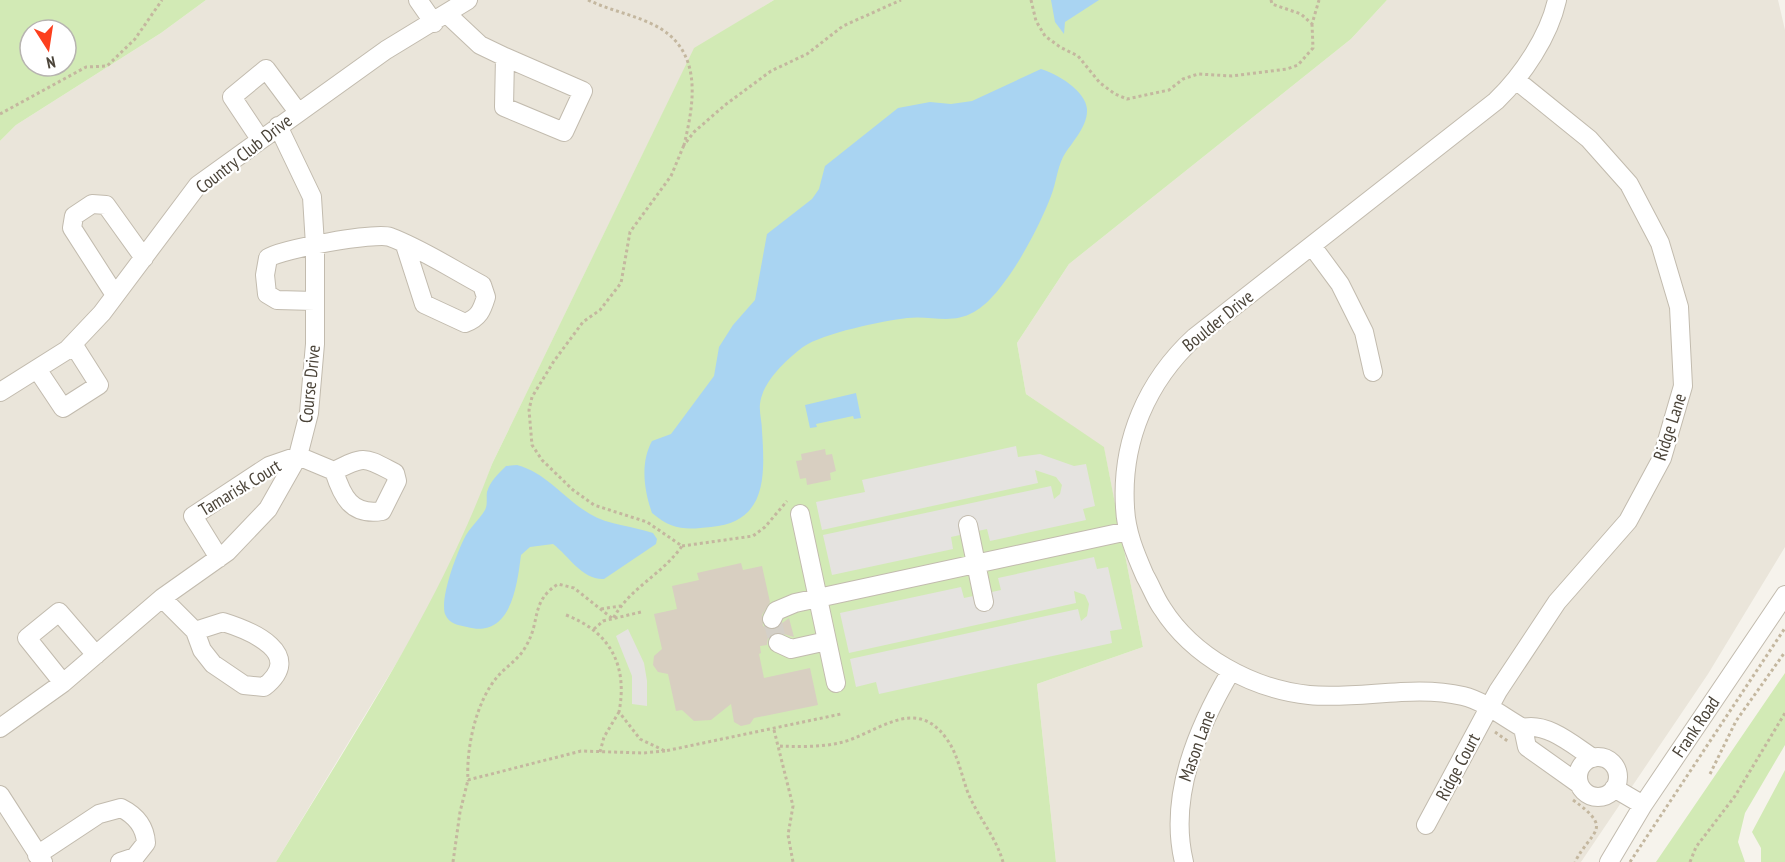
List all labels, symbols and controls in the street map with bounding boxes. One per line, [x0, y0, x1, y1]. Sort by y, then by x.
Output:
north arrow [18, 18, 78, 78]
text: N [45, 52, 57, 73]
street label: Country Club Drive [191, 109, 296, 198]
street label: Boulder Drive [1177, 285, 1258, 356]
street label: Course Drive [294, 344, 325, 424]
street label: Ridge Lane [1648, 390, 1691, 463]
street label: Tamarisk Court [195, 454, 285, 521]
street label: Frank Road [1667, 692, 1724, 762]
street label: Mason Lane [1173, 707, 1220, 785]
street label: Ridge Court [1430, 729, 1485, 804]

